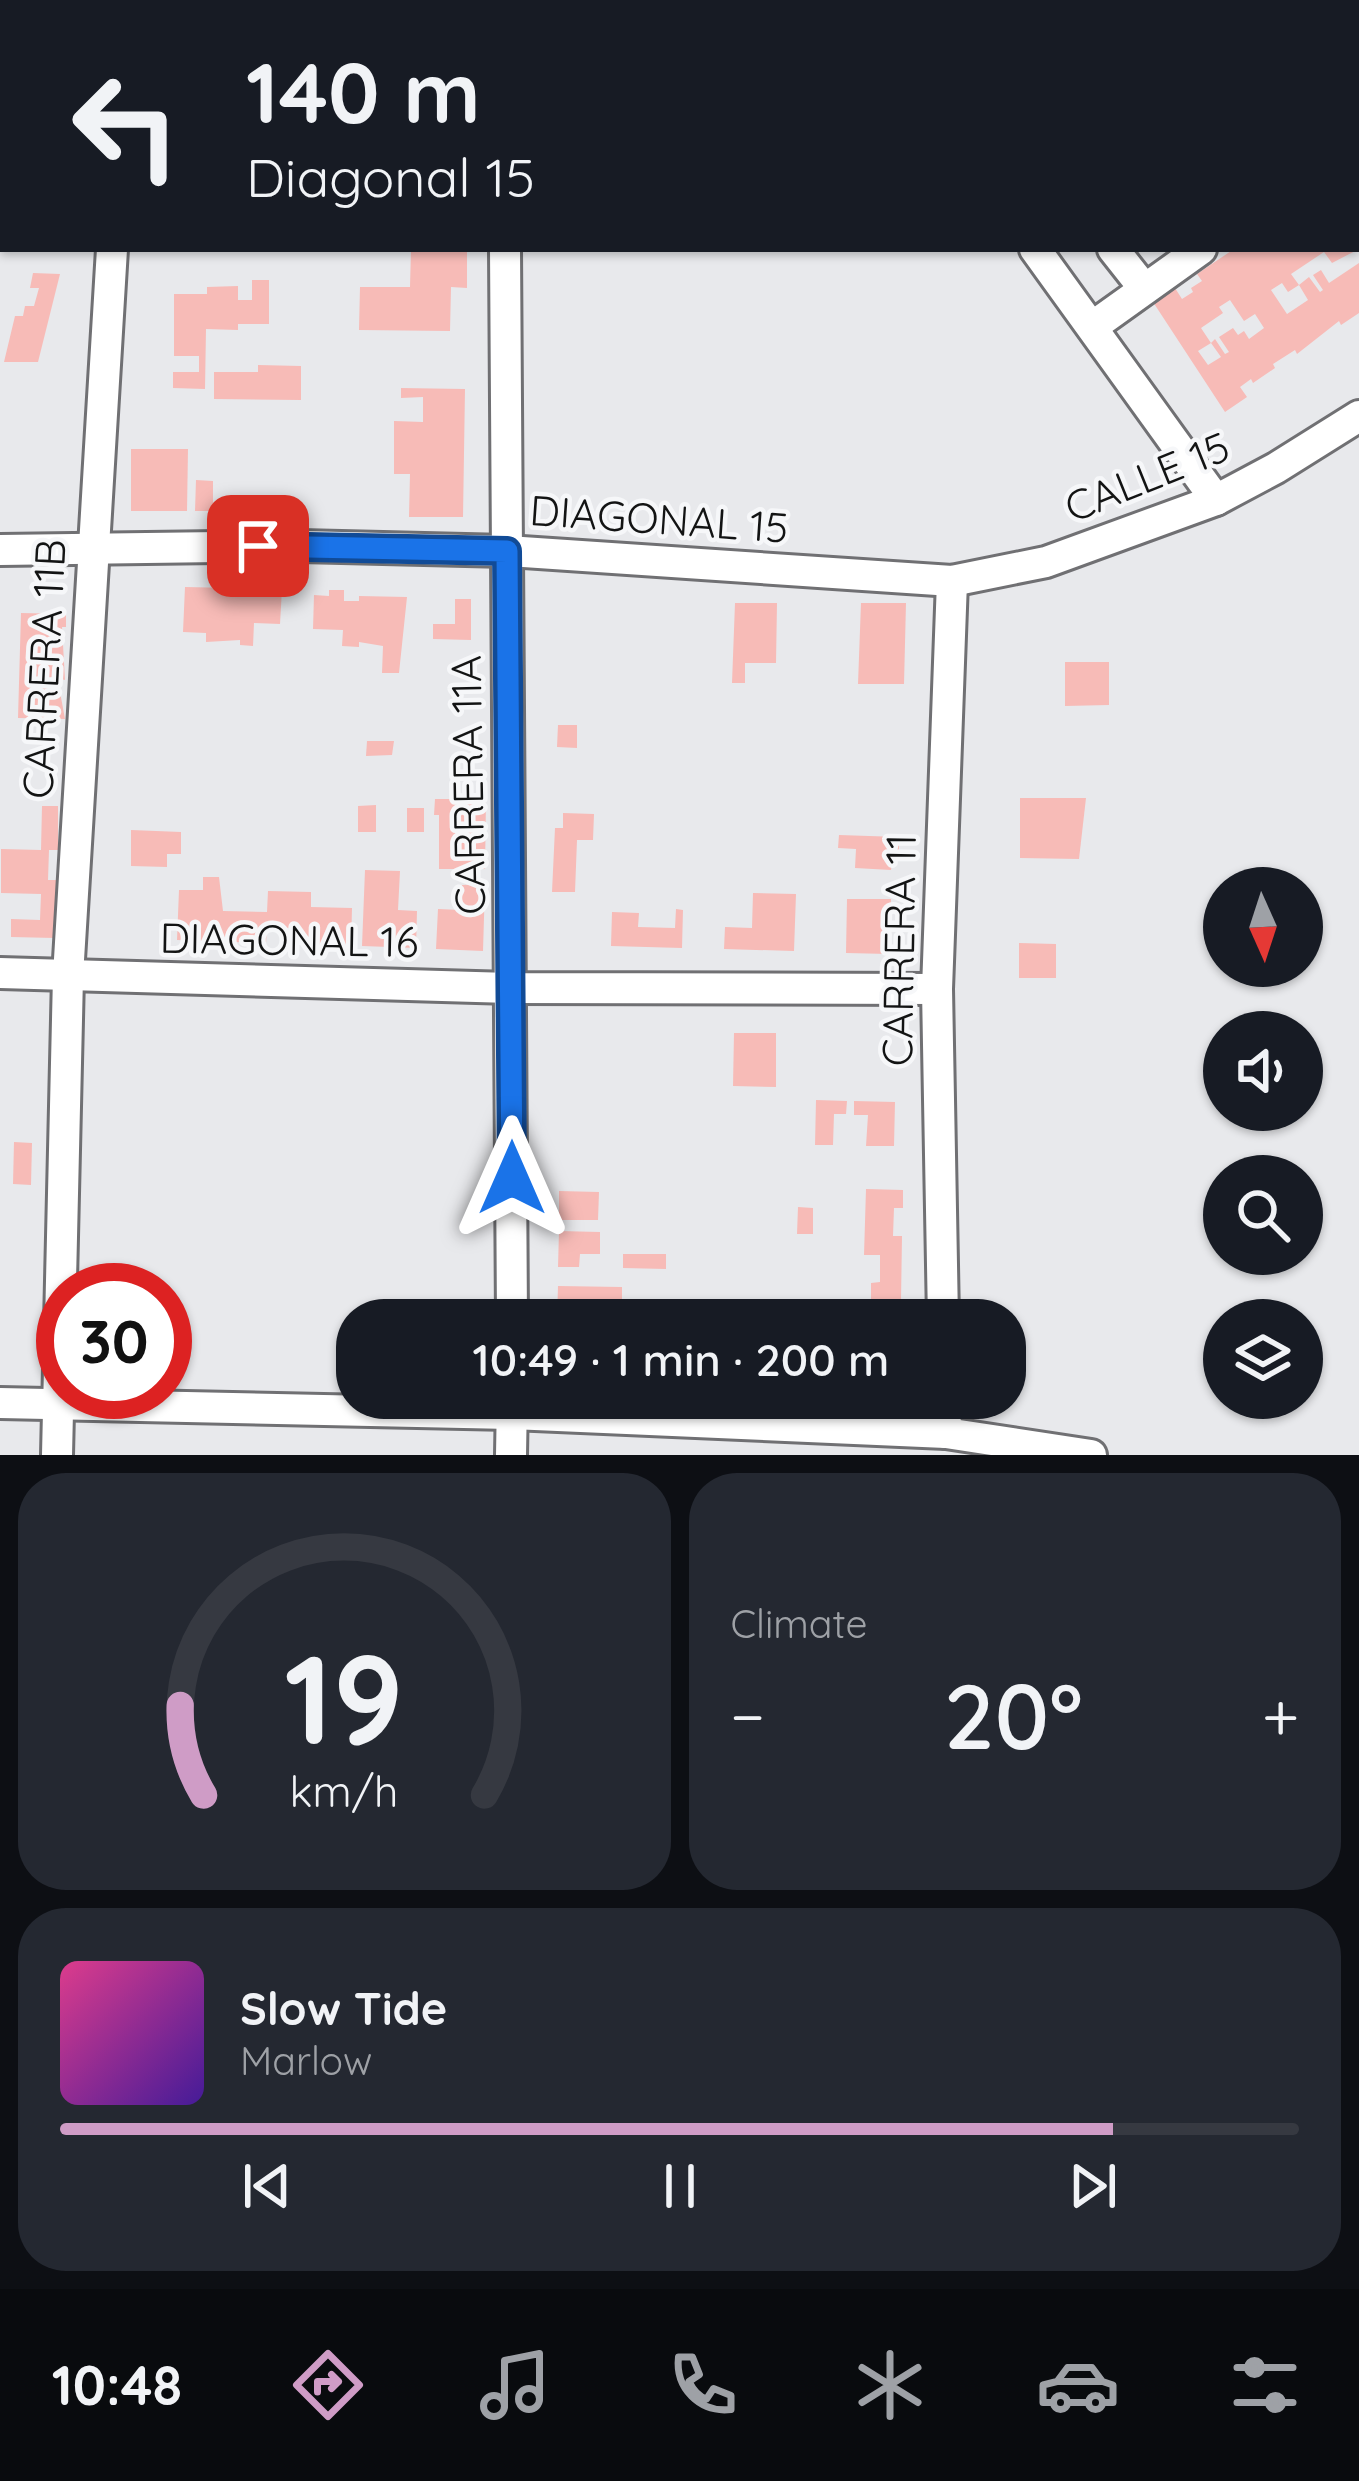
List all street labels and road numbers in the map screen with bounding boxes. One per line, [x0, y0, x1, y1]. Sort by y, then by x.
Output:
street label: CALLE 15 [1057, 420, 1237, 534]
street label: DIAGONAL 15 [528, 483, 790, 554]
street label: CARRERA 11B [10, 538, 77, 800]
street label: CARRERA 11A [439, 655, 496, 915]
street label: CARRERA 11 [870, 833, 927, 1067]
street label: DIAGONAL 16 [159, 911, 419, 968]

